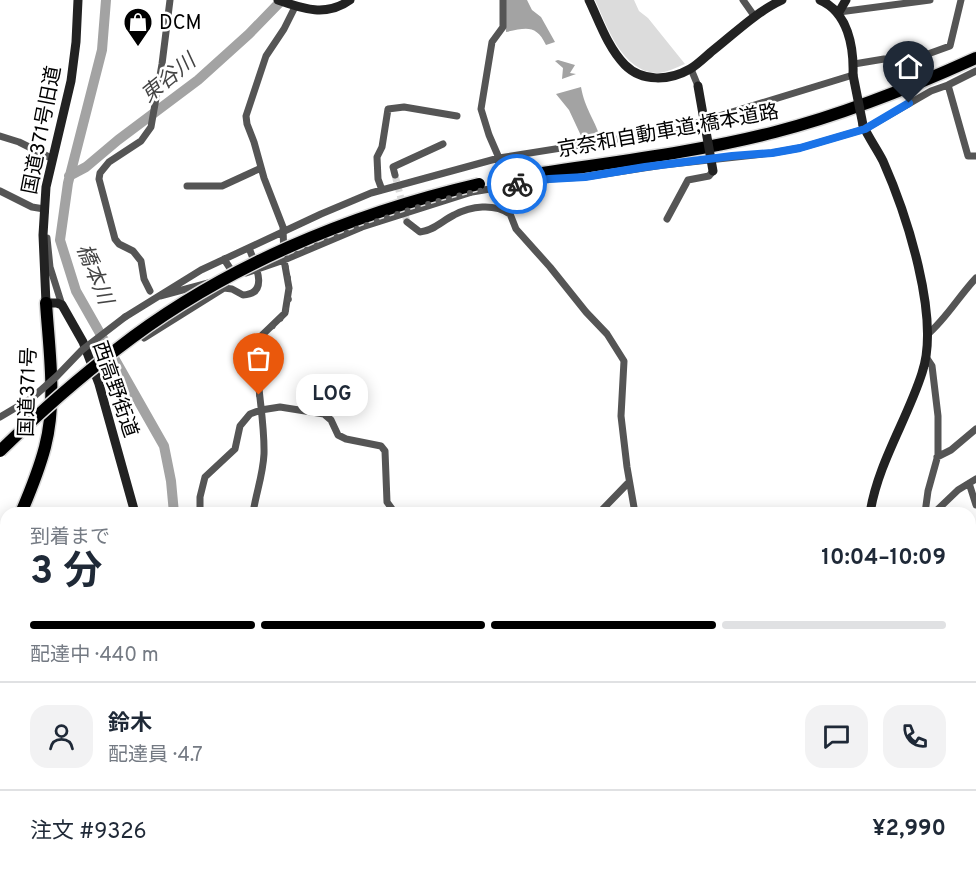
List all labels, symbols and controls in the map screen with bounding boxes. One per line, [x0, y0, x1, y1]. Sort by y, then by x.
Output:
shop icon: DCM [122, 6, 154, 48]
place label: DCM [159, 11, 201, 37]
pin [883, 41, 934, 103]
water label: 東谷川 [136, 48, 203, 109]
icon: home [892, 50, 925, 83]
street label: 国道371号旧道 [18, 64, 68, 197]
street label: 京奈和自動車道;橋本道路 [556, 100, 781, 164]
courier [487, 154, 547, 214]
icon: bike [501, 168, 534, 201]
water label: 橋本川 [69, 240, 119, 311]
pin [233, 333, 284, 395]
street label: 西高野街道 [86, 338, 143, 441]
icon: bag [242, 342, 275, 375]
street label: 国道371号 [14, 347, 44, 438]
callout: LOG [295, 374, 367, 416]
text: LOG [312, 382, 352, 408]
text: 到着まで [30, 525, 110, 551]
text: 10:04–10:09 [821, 545, 946, 572]
text: 3 分 [30, 549, 102, 598]
text: 配達中 · 440 m [30, 643, 159, 669]
button: person [30, 705, 93, 768]
button: chat [805, 705, 868, 768]
button: phone [883, 705, 946, 768]
text: 鈴木 [108, 711, 152, 738]
text: 配達員 · 4.7 [108, 743, 203, 769]
text: ¥2,990 [872, 816, 946, 843]
text: 注文 #9326 [30, 819, 147, 846]

